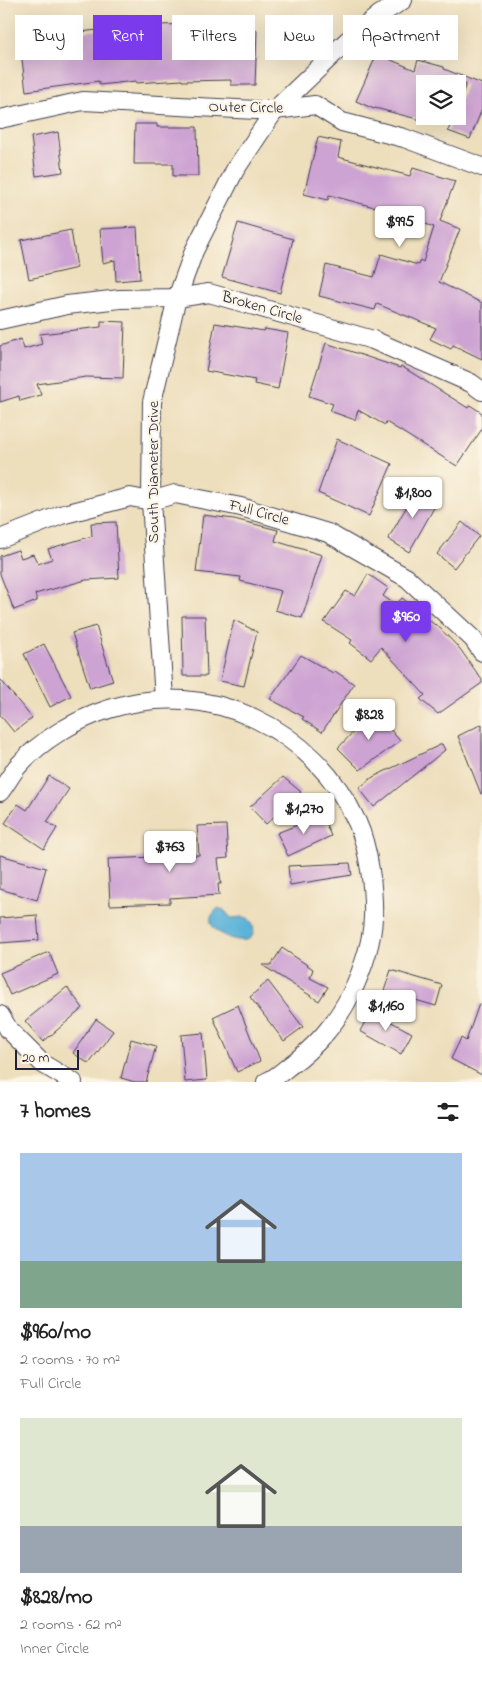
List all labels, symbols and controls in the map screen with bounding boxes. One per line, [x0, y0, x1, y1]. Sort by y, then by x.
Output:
chip: Buy [15, 15, 83, 60]
chip: Rent [93, 15, 162, 60]
chip: Filters [172, 15, 255, 60]
chip: New [265, 15, 333, 60]
chip: Apartment [343, 15, 458, 60]
map controls [416, 75, 466, 125]
button: layers [416, 75, 466, 125]
street label: Outer Circle [208, 95, 284, 121]
pin: $995 [370, 206, 430, 248]
text: $995 [386, 210, 414, 234]
street label: Broken Circle [218, 285, 306, 331]
street label: South Diameter Drive [142, 400, 166, 543]
pin: $1,800 [372, 476, 454, 519]
text: $1,800 [394, 481, 432, 505]
street label: Full Circle [225, 493, 293, 533]
pin: $960 [376, 600, 436, 643]
text: $960 [392, 605, 420, 629]
pin: $828 [339, 698, 399, 741]
text: $828 [354, 703, 384, 727]
pin: $1,270 [263, 792, 345, 835]
text: $1,270 [285, 797, 323, 821]
pin: $763 [140, 830, 200, 873]
text: $763 [155, 835, 185, 859]
pin: $1,160 [345, 990, 427, 1032]
text: $1,160 [368, 994, 404, 1018]
scale bar [15, 1047, 79, 1070]
text: 20 m [22, 1048, 49, 1069]
text: 7 homes [20, 1097, 91, 1127]
icon: filters [434, 1098, 462, 1126]
icon: home [196, 1186, 286, 1276]
text: $960/mo [20, 1318, 91, 1348]
text: 2 rooms · 70 m² [20, 1348, 120, 1372]
text: Full Circle [20, 1372, 81, 1396]
icon: home [196, 1451, 286, 1541]
text: $828/mo [20, 1583, 93, 1613]
text: 2 rooms · 62 m² [20, 1613, 122, 1637]
text: Inner Circle [20, 1637, 89, 1661]

